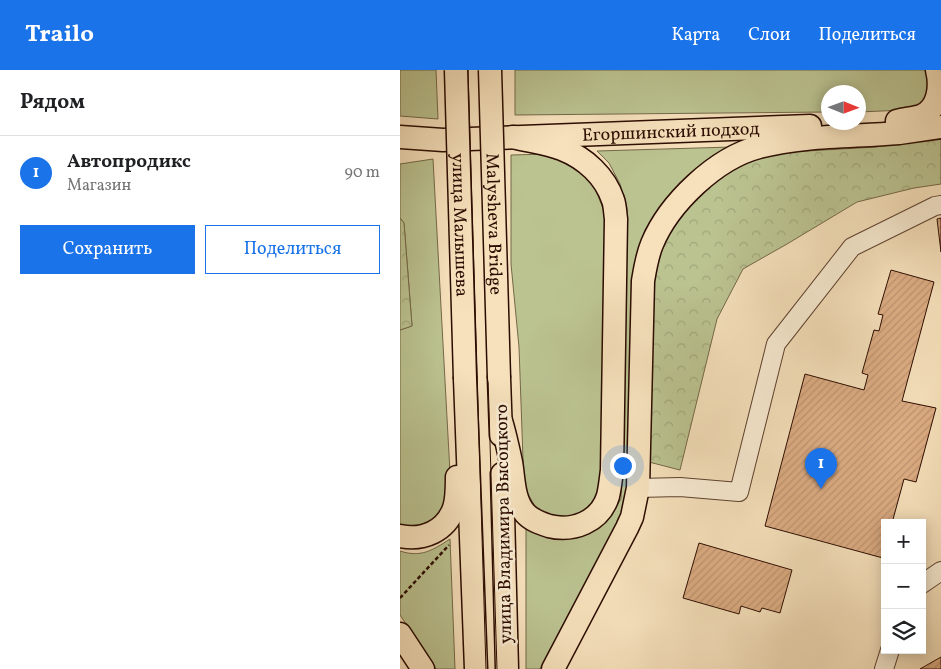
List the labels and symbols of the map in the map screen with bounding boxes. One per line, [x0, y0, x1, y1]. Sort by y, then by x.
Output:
north arrow [821, 85, 866, 130]
street label: Егоршинский подход [582, 117, 760, 149]
street label: улица Малышева [444, 153, 474, 297]
street label: Malysheva Bridge [478, 153, 508, 295]
street label: улица Владимира Высоцкого [490, 404, 519, 644]
pin: 1 [805, 448, 837, 489]
your location [610, 453, 636, 479]

